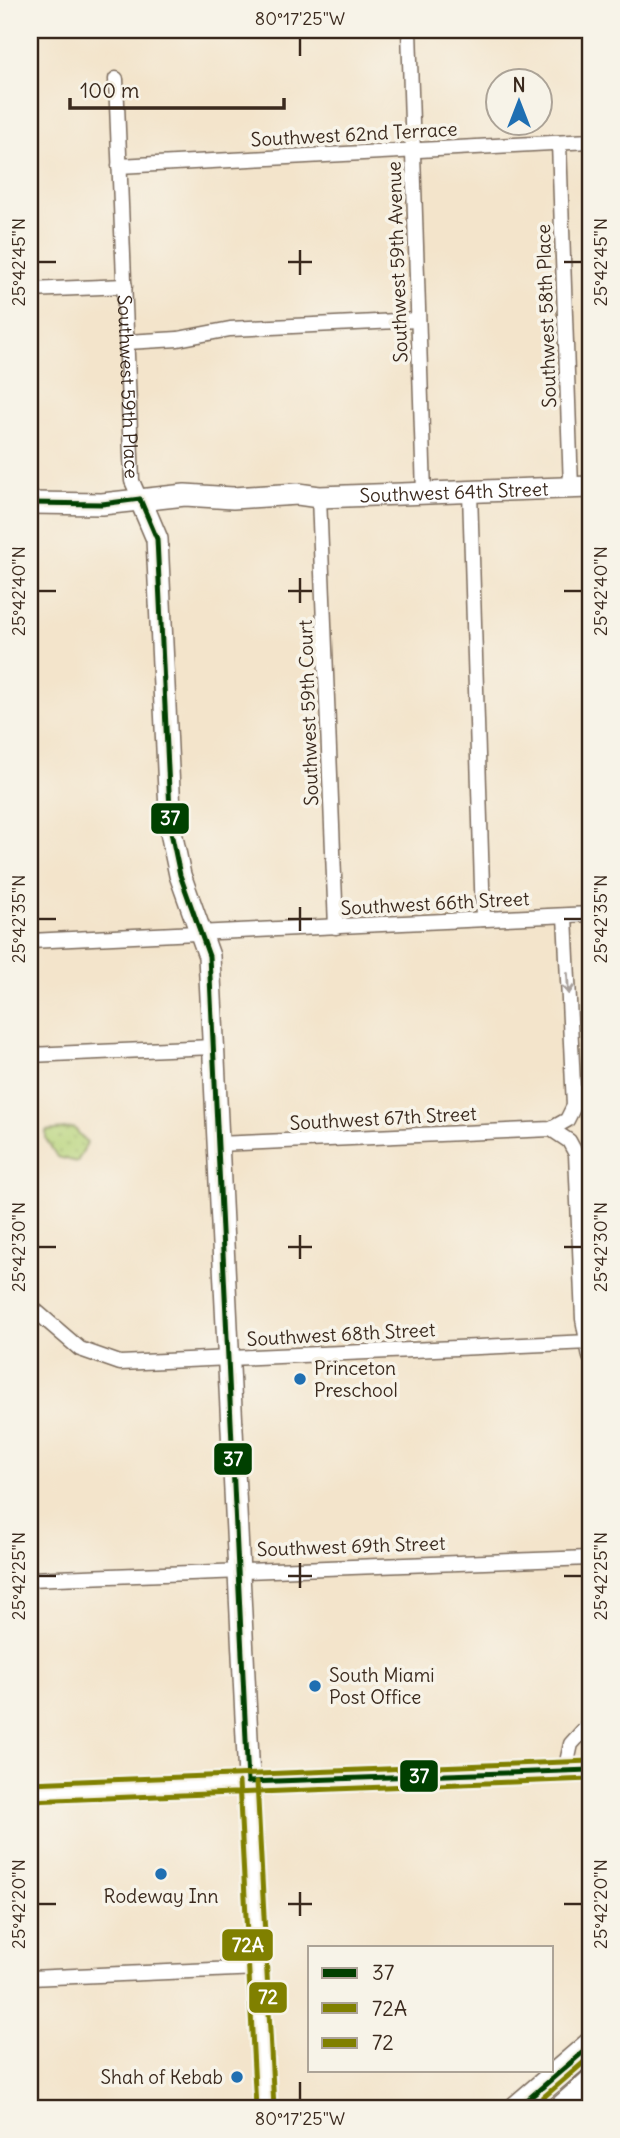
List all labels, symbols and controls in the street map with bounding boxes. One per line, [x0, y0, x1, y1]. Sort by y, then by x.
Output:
text: 80°17'25"W [255, 7, 345, 30]
scale bar [70, 66, 284, 110]
north arrow [484, 66, 554, 136]
text: N [512, 73, 526, 97]
text: 100 m [80, 77, 139, 104]
street label: Southwest 62nd Terrace [250, 117, 458, 151]
street label: Southwest 59th Avenue [381, 161, 413, 363]
text: 25°42'45"N [7, 218, 30, 306]
text: 25°42'45"N [589, 218, 612, 306]
street label: Southwest 58th Place [531, 224, 561, 408]
street label: Southwest 59th Place [113, 294, 144, 479]
street label: Southwest 64th Street [359, 477, 549, 507]
text: 25°42'40"N [7, 546, 30, 636]
text: 25°42'40"N [589, 546, 612, 636]
street label: Southwest 59th Court [293, 619, 323, 807]
line badge: 37 [150, 802, 190, 835]
text: 37 [160, 806, 181, 830]
text: 25°42'35"N [7, 875, 30, 963]
text: 25°42'35"N [589, 875, 612, 963]
street label: Southwest 66th Street [340, 886, 530, 920]
one-way arrow [562, 972, 575, 995]
street label: Southwest 67th Street [289, 1101, 477, 1135]
text: 25°42'30"N [7, 1202, 30, 1292]
text: 25°42'30"N [589, 1202, 612, 1292]
street label: Southwest 68th Street [246, 1317, 436, 1351]
place label: Princeton Preschool [314, 1356, 398, 1402]
marker: Princeton Preschool [292, 1371, 308, 1387]
line badge: 37 [213, 1442, 253, 1476]
text: 37 [223, 1447, 244, 1471]
street label: Southwest 69th Street [256, 1531, 446, 1561]
text: 25°42'25"N [7, 1532, 30, 1620]
text: 25°42'25"N [589, 1532, 612, 1620]
place label: South Miami Post Office [329, 1663, 435, 1709]
marker: South Miami Post Office [307, 1678, 323, 1694]
line badge: 37 [399, 1759, 439, 1793]
text: 37 [409, 1764, 430, 1788]
text: 25°42'20"N [7, 1859, 30, 1949]
text: 25°42'20"N [589, 1859, 612, 1949]
marker: Rodeway Inn [153, 1866, 169, 1882]
place label: Rodeway Inn [103, 1884, 219, 1908]
line badge: 72A [221, 1928, 274, 1962]
text: 72A [232, 1933, 264, 1957]
legend [308, 1946, 554, 2072]
text: 37 [372, 1959, 394, 1986]
line badge: 72 [248, 1981, 288, 2014]
text: 72 [258, 1985, 278, 2009]
text: 72A [372, 1995, 407, 2022]
text: 72 [372, 2029, 394, 2056]
place label: Shah of Kebab [101, 2065, 223, 2089]
marker: Shah of Kebab [229, 2069, 245, 2085]
text: 80°17'25"W [255, 2107, 345, 2130]

